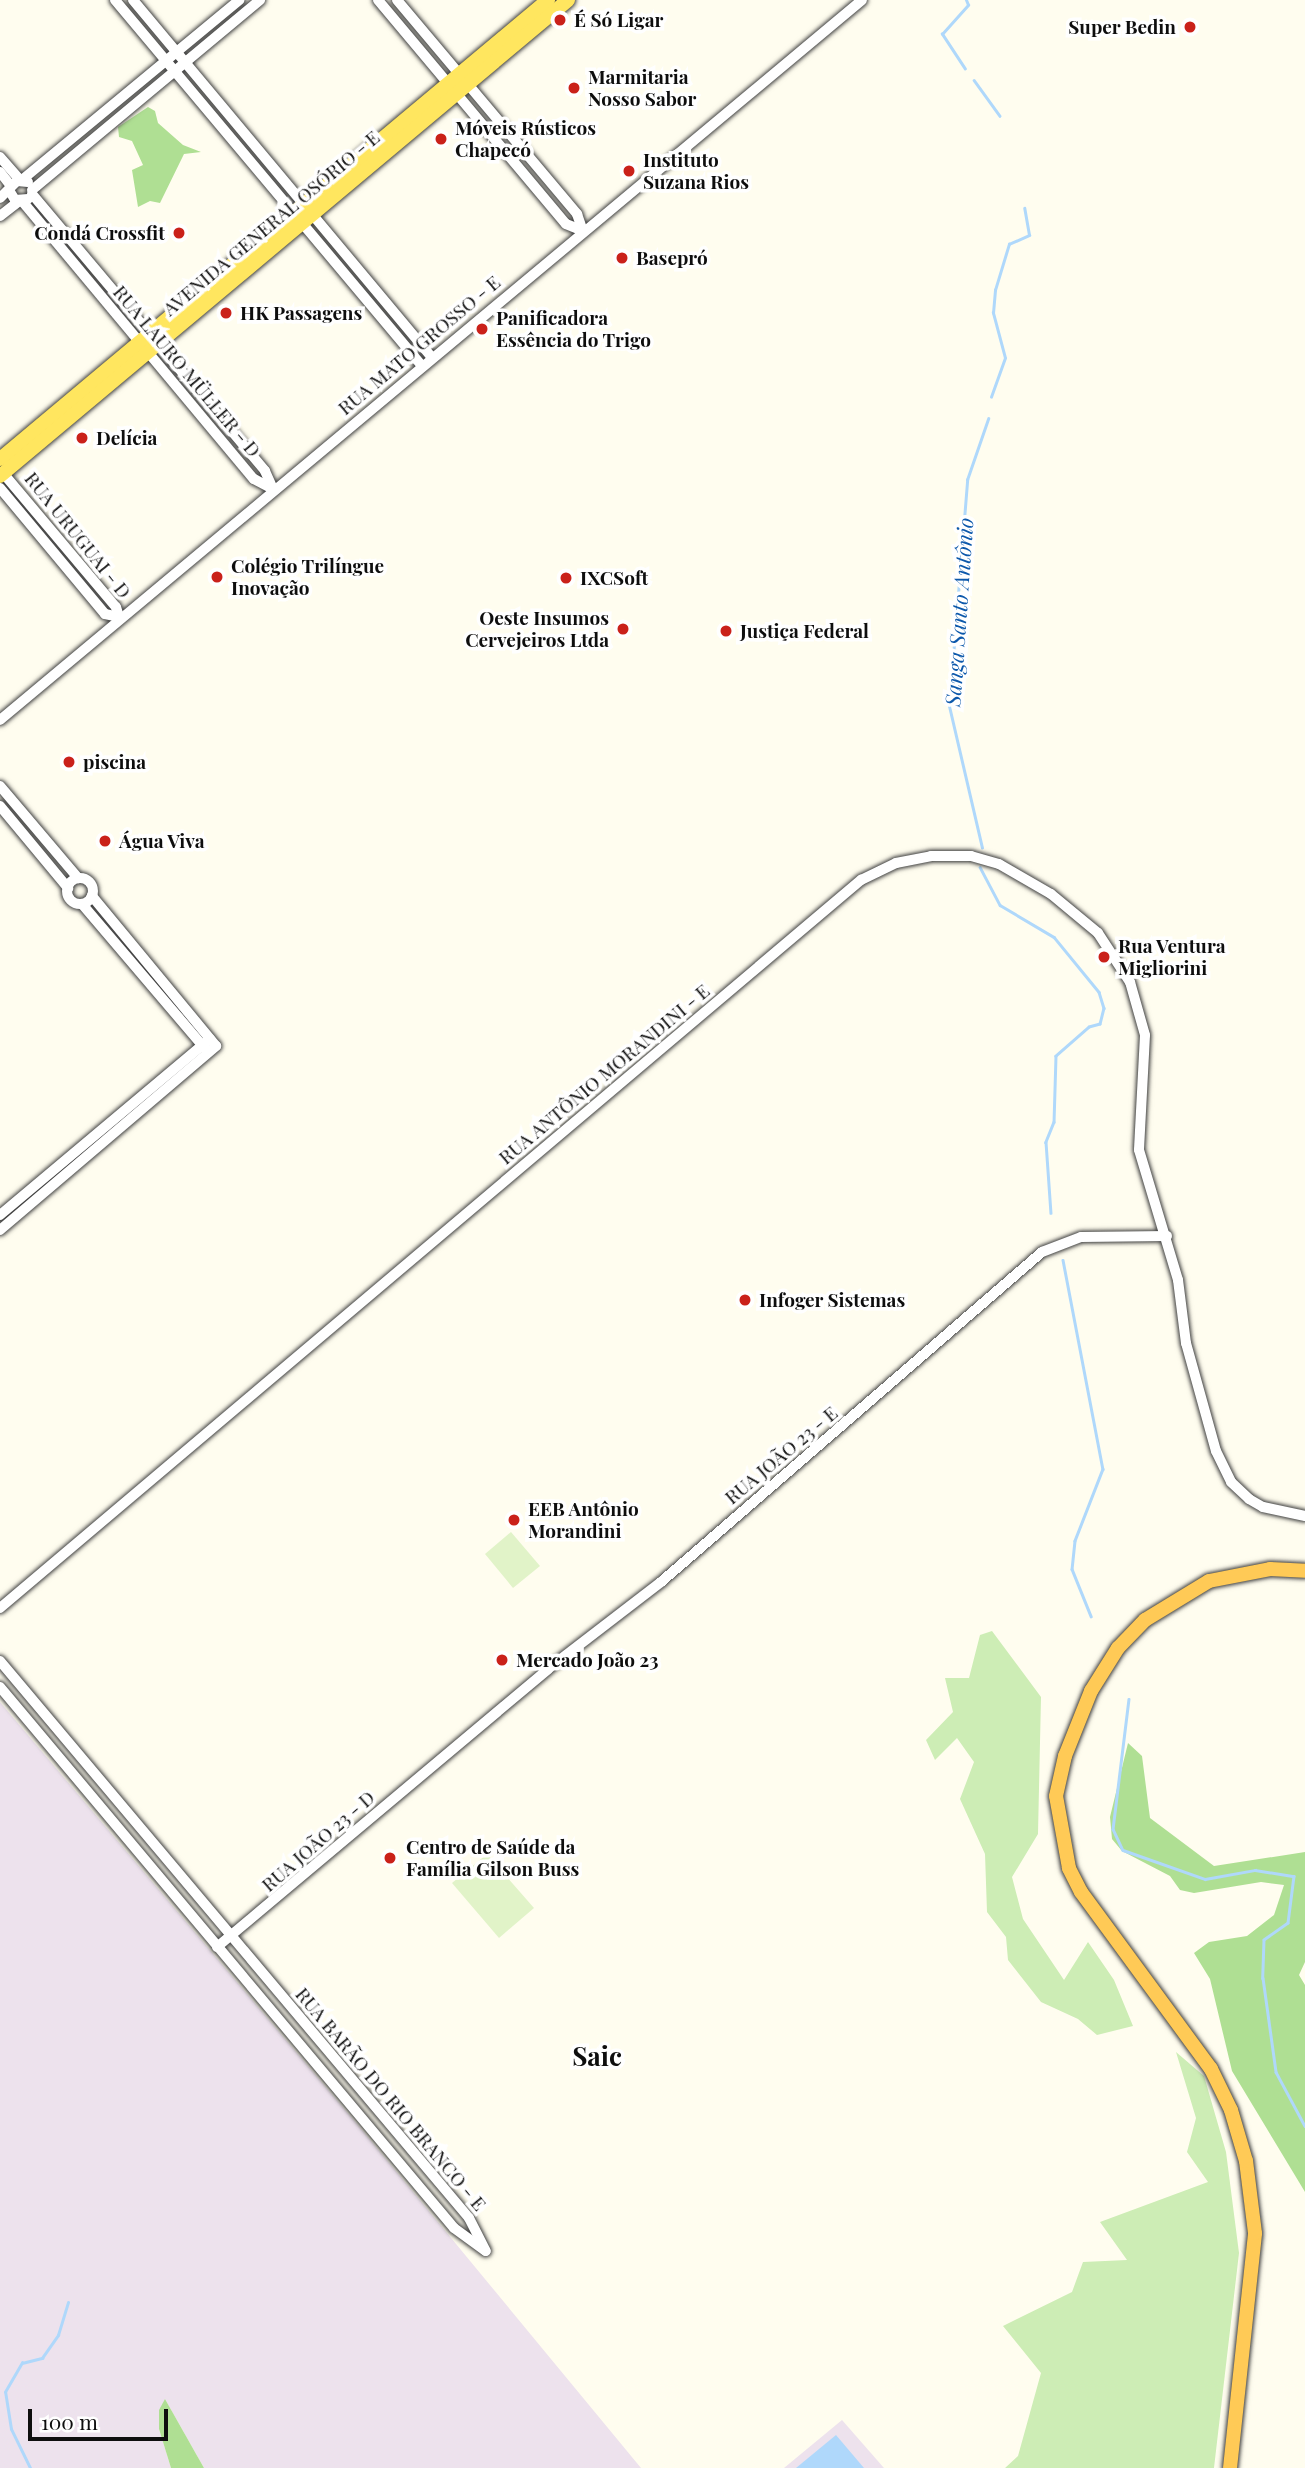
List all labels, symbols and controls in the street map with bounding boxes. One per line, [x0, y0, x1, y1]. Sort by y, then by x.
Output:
place label: É Só Ligar [574, 9, 663, 31]
marker: É Só Ligar [552, 12, 568, 28]
place label: Super Bedin [1068, 16, 1176, 38]
marker: Super Bedin [1182, 19, 1198, 35]
place label: Marmitaria Nosso Sabor [588, 66, 696, 110]
marker: Marmitaria Nosso Sabor [566, 80, 582, 96]
place label: Móveis Rústicos Chapecó [455, 117, 596, 161]
street label: AVENIDA GENERAL OSÓRIO - E [158, 126, 384, 320]
marker: Móveis Rústicos Chapecó [433, 131, 449, 147]
place label: Instituto Suzana Rios [643, 149, 749, 193]
marker: Instituto Suzana Rios [621, 163, 637, 179]
place label: Condá Crossfit [34, 222, 165, 244]
marker: Condá Crossfit [171, 225, 187, 241]
place label: Basepró [636, 247, 708, 269]
marker: Basepró [614, 250, 630, 266]
street label: RUA MATO GROSSO - E [333, 271, 505, 419]
street label: RUA LAURO MÜLLER - D [109, 281, 265, 461]
place label: HK Passagens [240, 302, 362, 324]
marker: HK Passagens [218, 305, 234, 321]
place label: Panificadora Essência do Trigo [496, 307, 651, 351]
marker: Panificadora Essência do Trigo [474, 321, 490, 337]
place label: Delícia [96, 427, 157, 449]
marker: Delícia [74, 430, 90, 446]
street label: RUA URUGUAI - D [20, 467, 136, 603]
water label: Sanga Santo Antônio [939, 517, 977, 707]
place label: Colégio Trilíngue Inovação [231, 555, 384, 599]
place label: IXCSoft [580, 567, 648, 589]
marker: Colégio Trilíngue Inovação [209, 569, 225, 585]
marker: IXCSoft [558, 570, 574, 586]
place label: Oeste Insumos Cervejeiros Ltda [465, 607, 609, 651]
place label: Justiça Federal [740, 620, 869, 642]
marker: Oeste Insumos Cervejeiros Ltda [615, 621, 631, 637]
marker: Justiça Federal [718, 623, 734, 639]
place label: piscina [83, 751, 146, 773]
marker: piscina [61, 754, 77, 770]
place label: Água Viva [119, 830, 205, 852]
marker: Água Viva [97, 833, 113, 849]
place label: Rua Ventura Migliorini [1118, 935, 1226, 979]
marker: Rua Ventura Migliorini [1096, 949, 1112, 965]
street label: RUA ANTÔNIO MORANDINI - E [494, 979, 714, 1169]
place label: Infoger Sistemas [759, 1289, 906, 1311]
marker: Infoger Sistemas [737, 1292, 753, 1308]
street label: RUA JOÃO 23 - E [720, 1401, 842, 1509]
place label: EEB Antônio Morandini [528, 1498, 639, 1542]
marker: EEB Antônio Morandini [506, 1512, 522, 1528]
place label: Mercado João 23 [516, 1649, 659, 1671]
marker: Mercado João 23 [494, 1652, 510, 1668]
street label: RUA JOÃO 23 - D [257, 1786, 379, 1896]
place label: Centro de Saúde da Família Gilson Buss [406, 1836, 579, 1880]
marker: Centro de Saúde da Família Gilson Buss [380, 1848, 400, 1868]
street label: RUA BARÃO DO RIO BRANCO - E [291, 1983, 491, 2215]
district label: Saic [572, 2040, 622, 2072]
scale bar [32, 2394, 172, 2438]
text: 100 m [41, 2407, 98, 2435]

